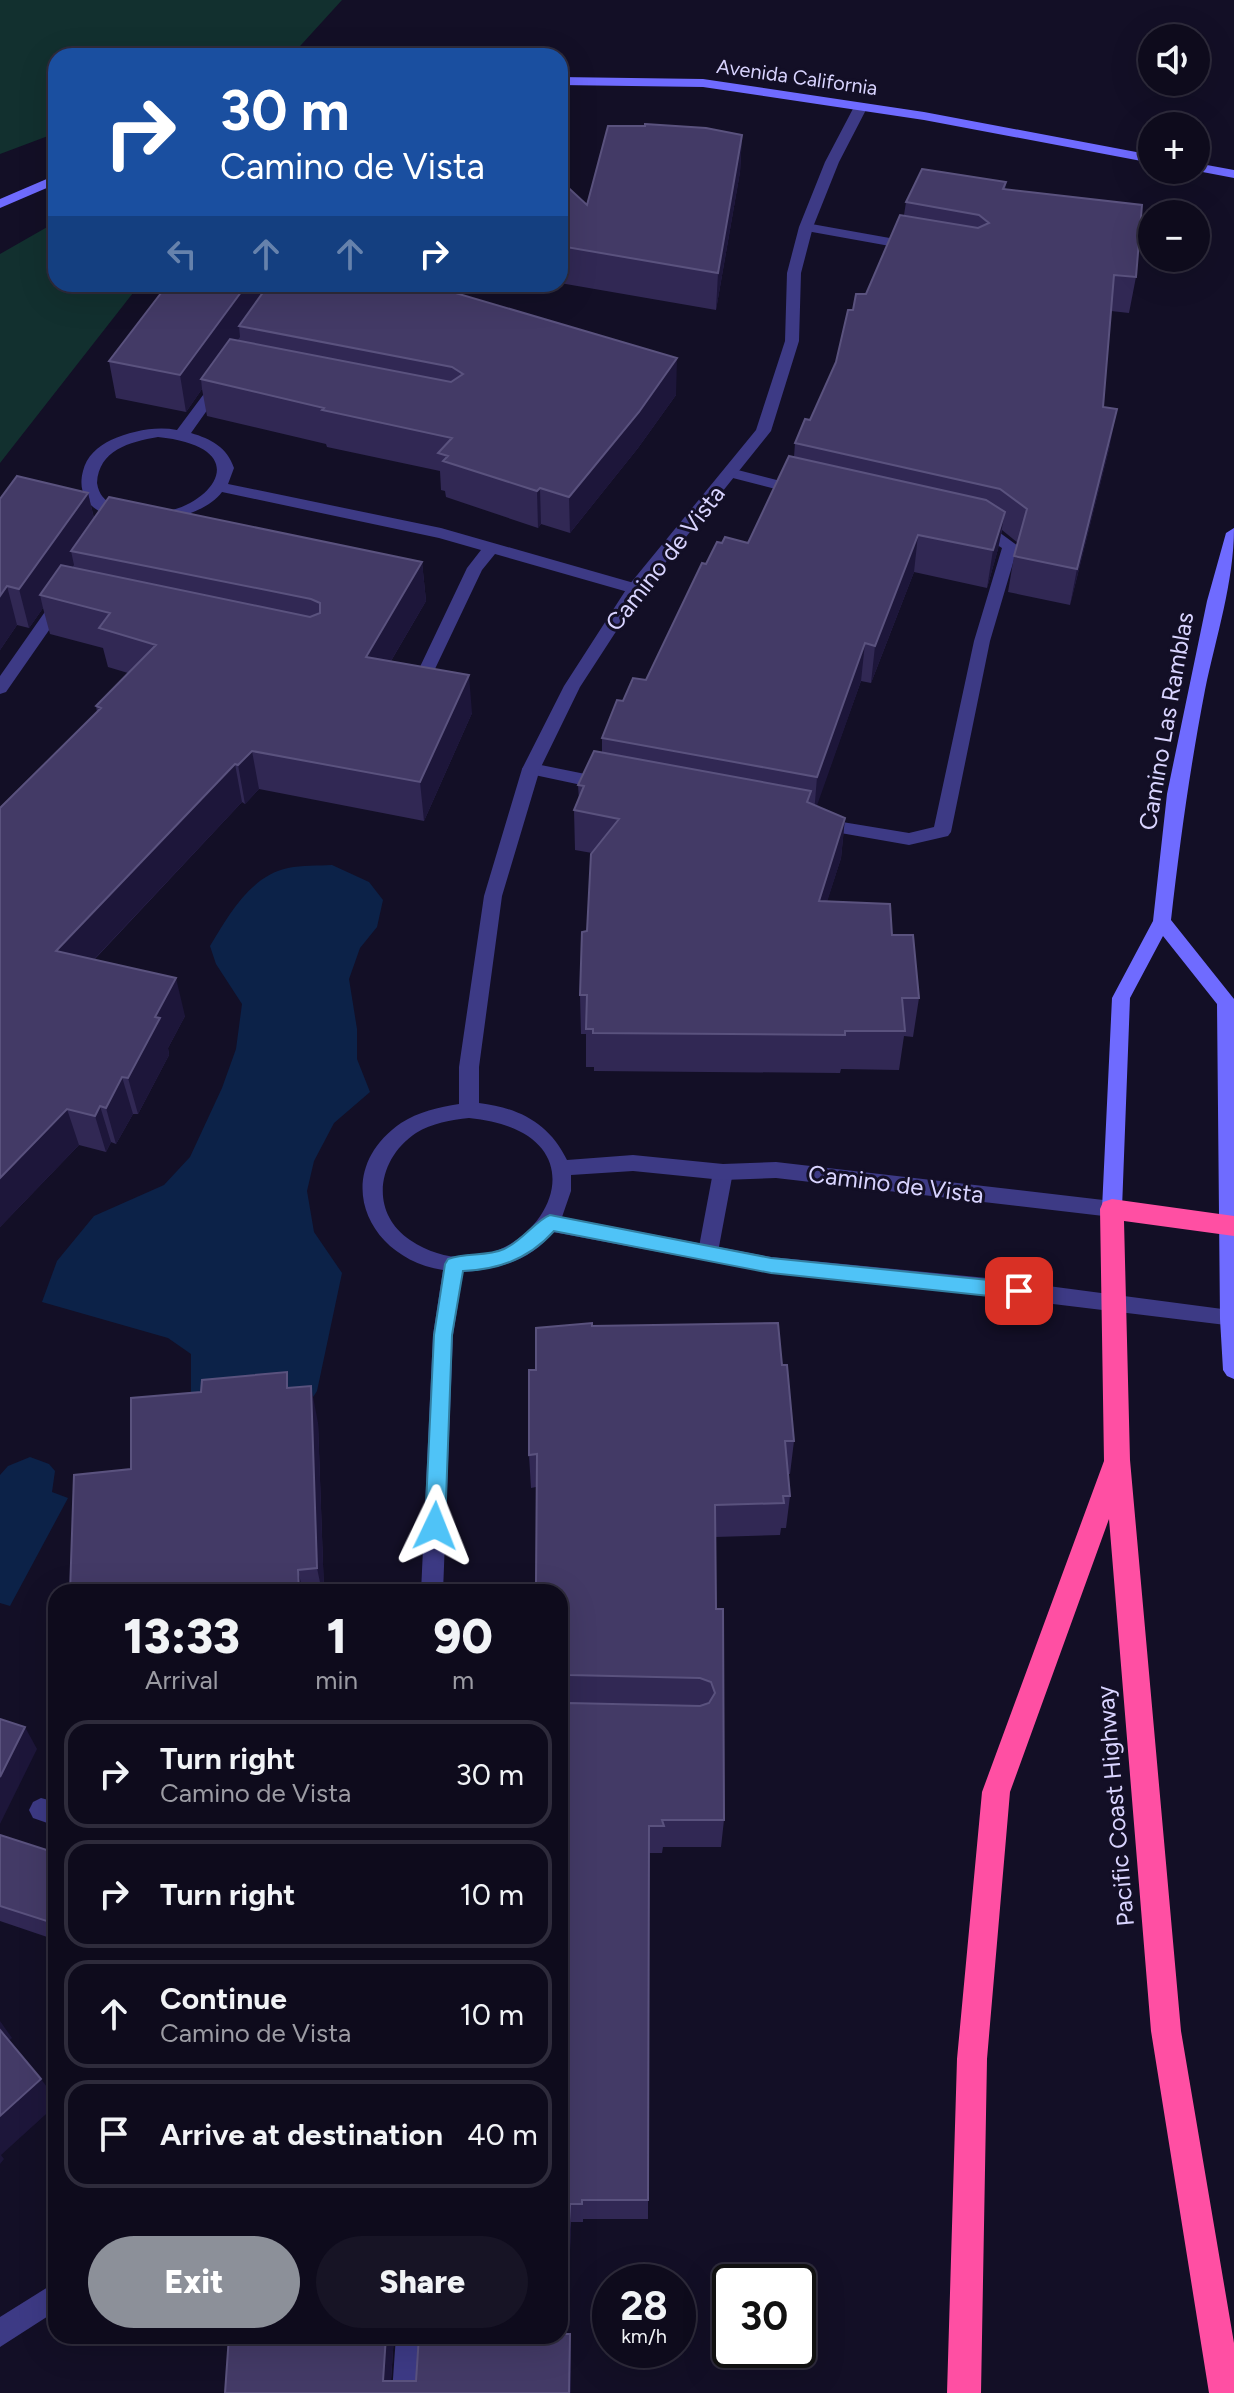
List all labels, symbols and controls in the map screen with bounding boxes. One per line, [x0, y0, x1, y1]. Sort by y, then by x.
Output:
map controls [1138, 24, 1210, 272]
button: sound [1138, 24, 1210, 96]
street label: Avenida California [715, 54, 879, 100]
text: 30 m [220, 77, 350, 144]
icon: right [88, 80, 192, 184]
button: + [1138, 112, 1210, 184]
text: Camino de Vista [220, 145, 485, 188]
button: − [1138, 200, 1210, 272]
icon: left [160, 232, 204, 276]
icon: ahead [244, 232, 288, 276]
icon: ahead [328, 232, 372, 276]
icon: right [412, 232, 456, 276]
street label: Camino de Vista [599, 480, 731, 636]
street label: Camino Las Ramblas [1133, 610, 1199, 832]
street label: Camino de Vista [807, 1159, 985, 1209]
pin [985, 1257, 1053, 1325]
icon: arrive [997, 1269, 1041, 1313]
position arrow [393, 1484, 477, 1568]
text: 13:33 [123, 1607, 240, 1665]
text: 1 [326, 1607, 347, 1665]
text: 90 [433, 1607, 493, 1665]
text: Arrival [145, 1664, 218, 1696]
text: min [315, 1664, 358, 1696]
text: m [452, 1664, 474, 1696]
street label: Pacific Coast Highway [1090, 1684, 1140, 1928]
text: Turn right [160, 1740, 295, 1777]
icon: right [92, 1752, 136, 1796]
text: 30 m [456, 1756, 524, 1793]
text: Camino de Vista [160, 1777, 351, 1809]
icon: right [92, 1872, 136, 1916]
text: Turn right [160, 1876, 295, 1913]
text: 10 m [459, 1876, 524, 1913]
text: Continue [160, 1980, 287, 2017]
icon: ahead [92, 1992, 136, 2036]
text: 10 m [459, 1996, 524, 2033]
text: Camino de Vista [160, 2017, 351, 2049]
icon: arrive [92, 2112, 136, 2156]
text: Arrive at destination [160, 2116, 443, 2153]
text: 40 m [467, 2116, 538, 2153]
button: Exit [88, 2236, 300, 2328]
button: Share [316, 2236, 528, 2328]
speed limit sign: 30 [712, 2264, 816, 2368]
text: 28 [620, 2282, 668, 2330]
text: km/h [621, 2324, 667, 2348]

